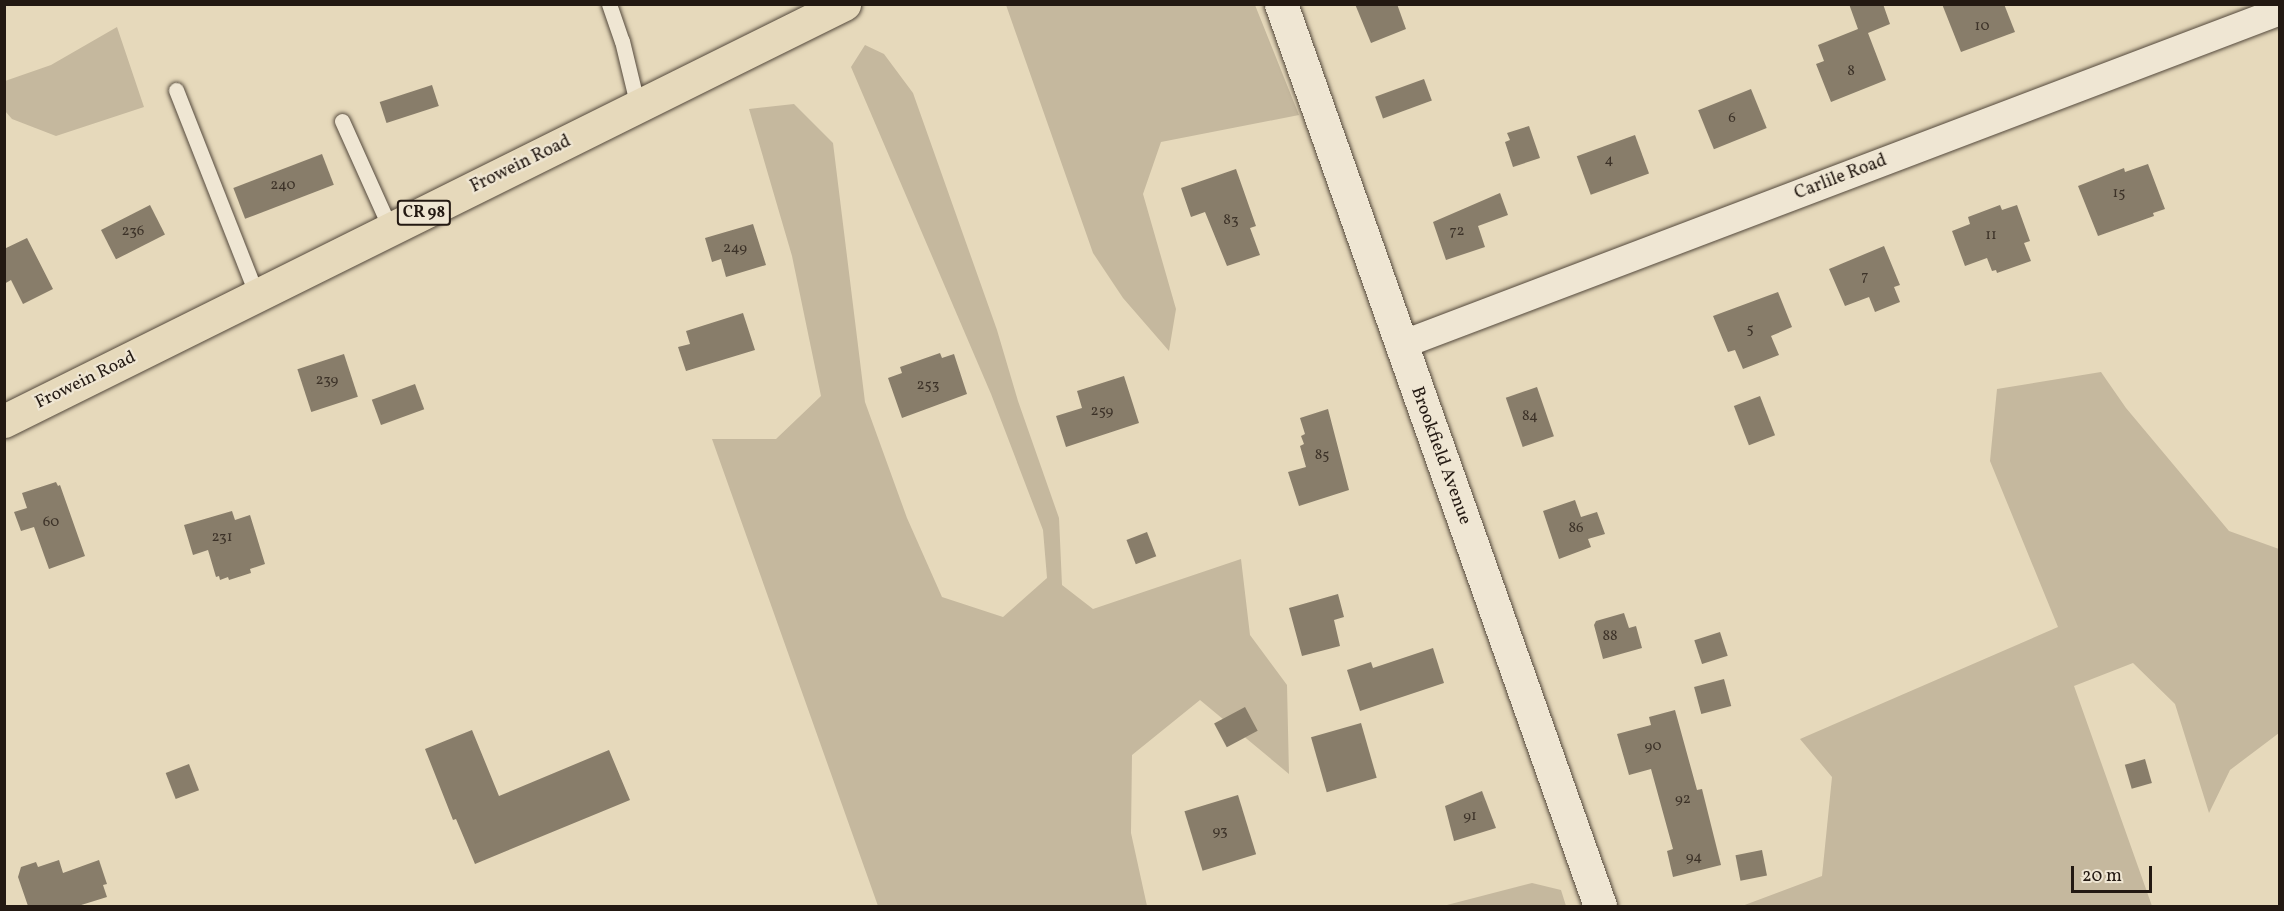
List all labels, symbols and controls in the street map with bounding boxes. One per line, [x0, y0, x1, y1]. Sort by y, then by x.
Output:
house number: 10 [1975, 18, 1989, 36]
house number: 8 [1847, 63, 1855, 81]
house number: 6 [1728, 110, 1736, 128]
street label: Frowein Road [467, 131, 575, 199]
street label: Carlile Road [1792, 150, 1890, 206]
house number: 4 [1605, 152, 1613, 170]
house number: 240 [270, 177, 296, 195]
house number: 15 [2112, 185, 2126, 203]
road number: CR 98 [396, 200, 452, 226]
house number: 83 [1223, 212, 1239, 230]
house number: 236 [122, 223, 144, 241]
house number: 72 [1449, 223, 1465, 241]
house number: 11 [1985, 227, 1997, 245]
house number: 249 [723, 240, 747, 258]
house number: 7 [1861, 268, 1869, 286]
house number: 5 [1746, 321, 1754, 339]
street label: Frowein Road [32, 347, 140, 415]
house number: 239 [316, 372, 338, 390]
house number: 253 [917, 377, 939, 395]
street label: Brookfield Avenue [1405, 384, 1475, 528]
house number: 259 [1091, 403, 1113, 421]
house number: 84 [1522, 408, 1538, 426]
house number: 85 [1315, 447, 1329, 465]
house number: 60 [43, 514, 59, 532]
house number: 86 [1568, 520, 1584, 538]
house number: 231 [211, 529, 233, 547]
house number: 88 [1602, 628, 1618, 646]
house number: 90 [1644, 738, 1662, 756]
house number: 92 [1675, 791, 1691, 809]
house number: 91 [1463, 808, 1477, 826]
house number: 93 [1212, 823, 1228, 841]
house number: 94 [1686, 849, 1702, 867]
scale bar [2074, 854, 2155, 892]
text: 20 m [2082, 864, 2122, 889]

